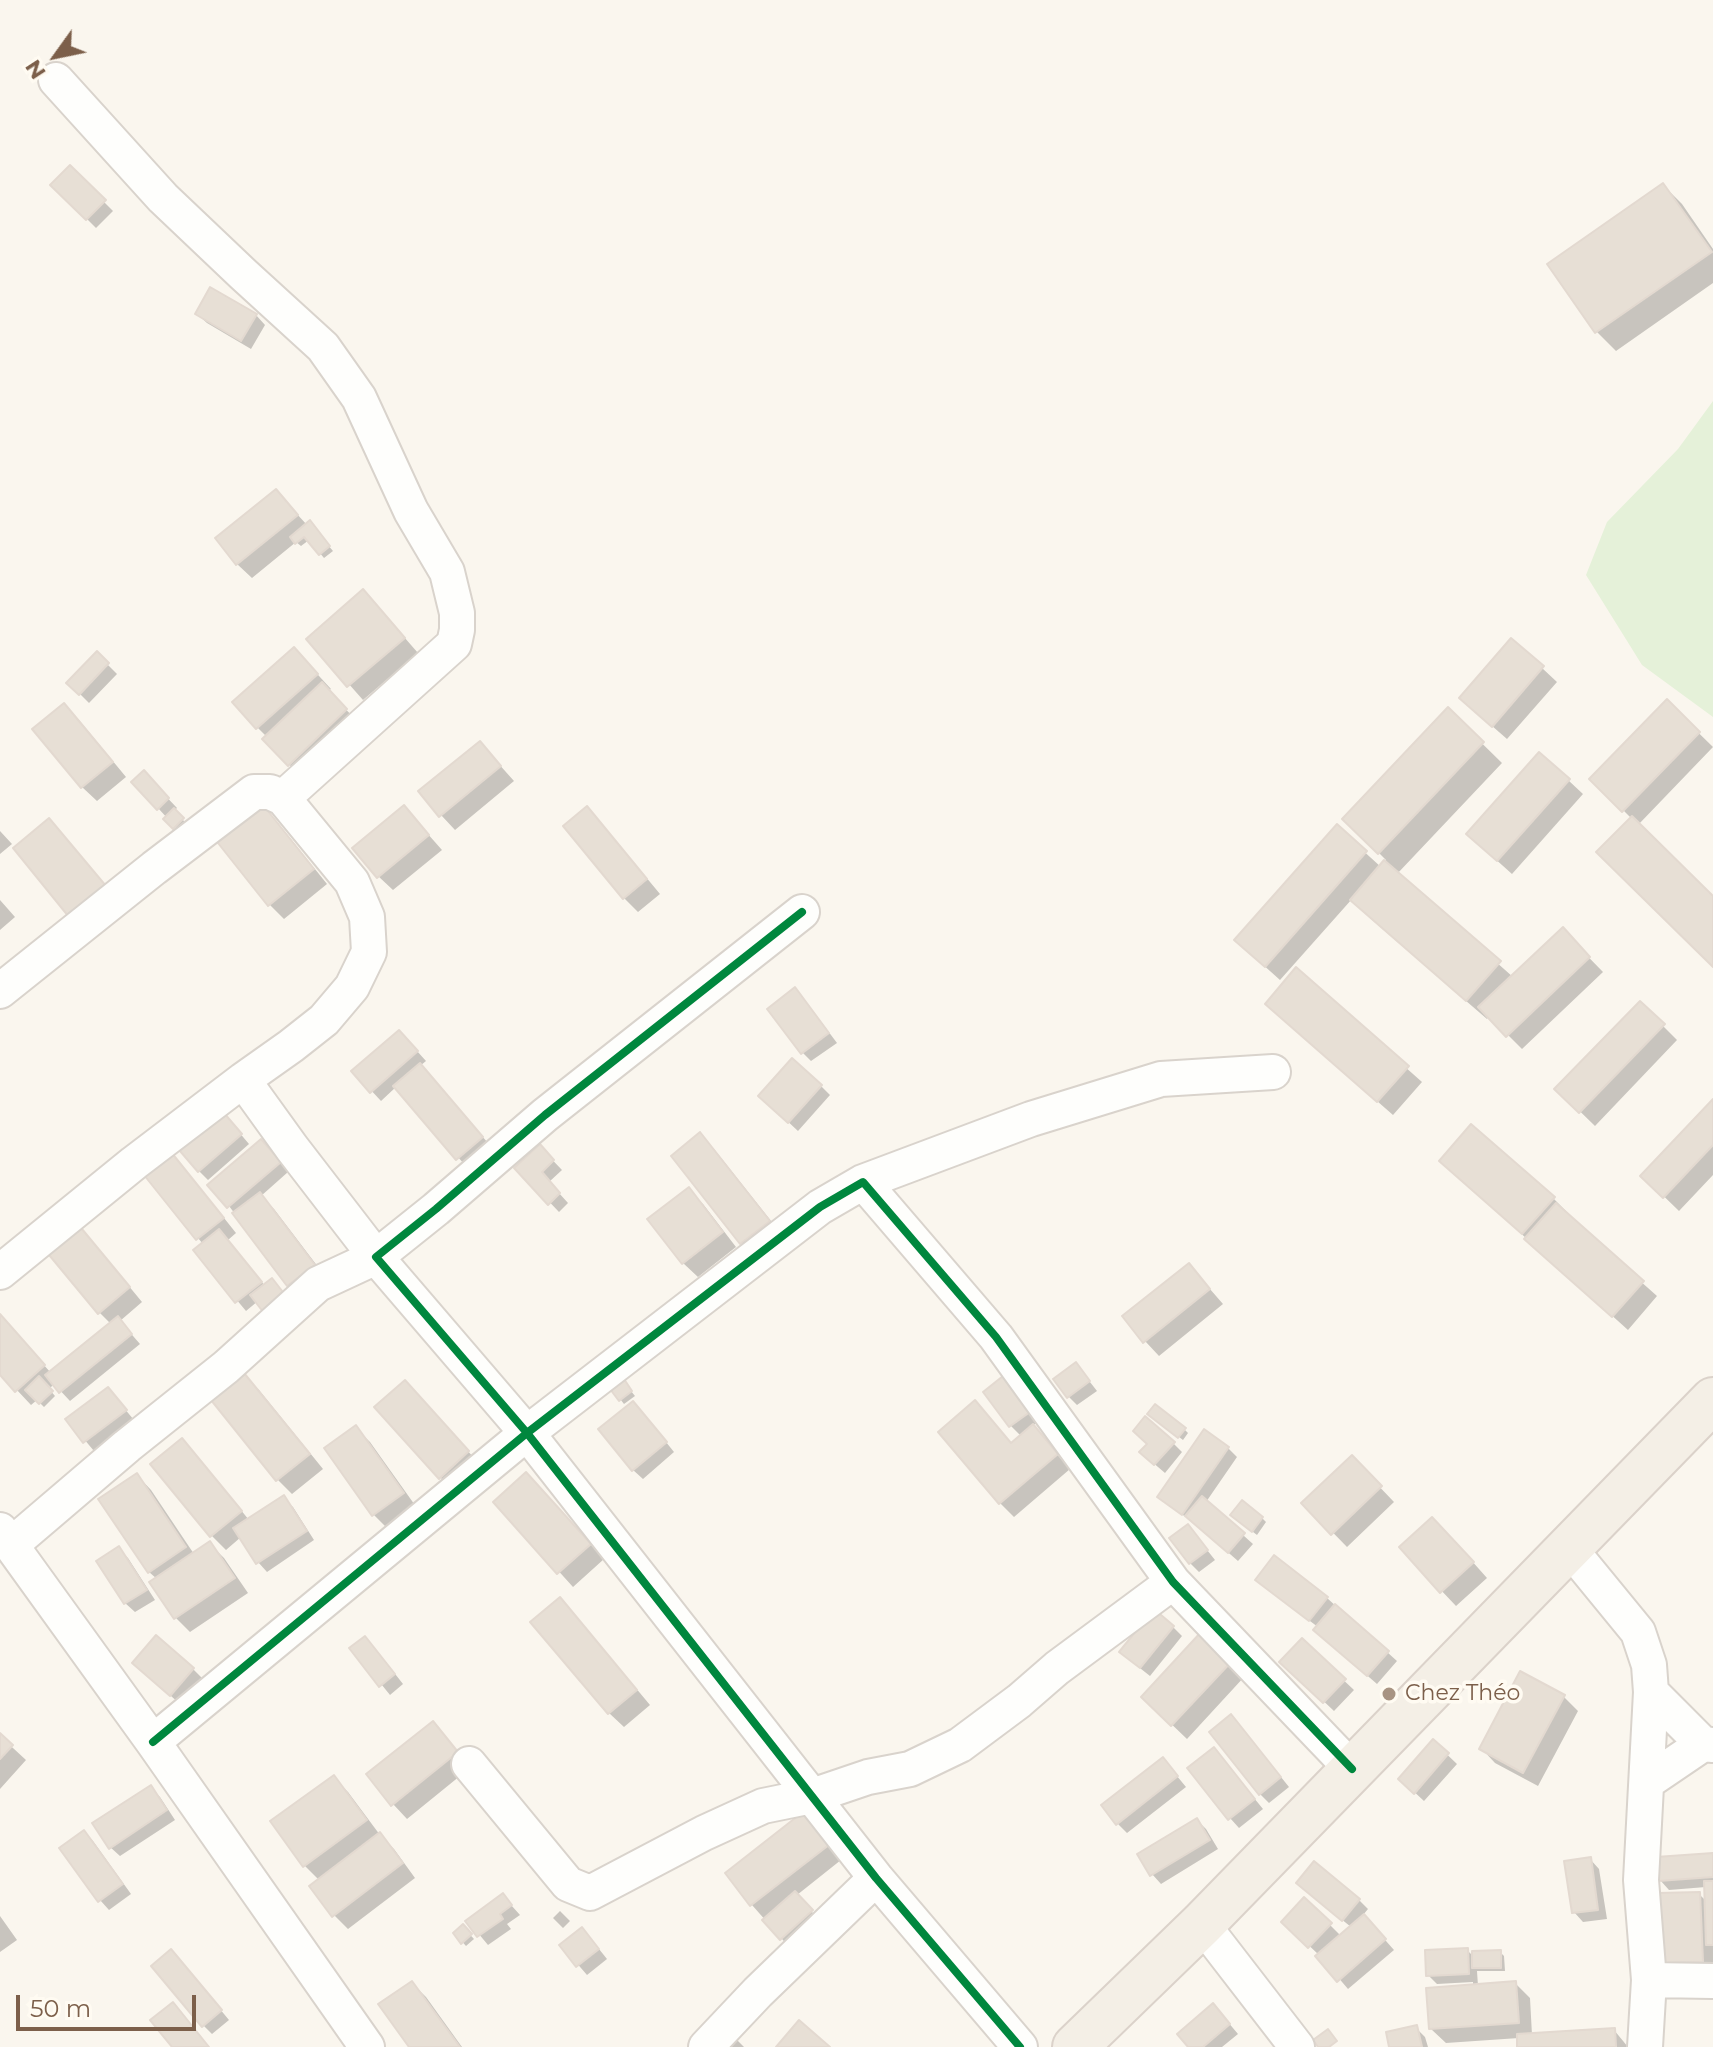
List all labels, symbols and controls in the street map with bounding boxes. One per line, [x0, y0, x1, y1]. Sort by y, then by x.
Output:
north arrow [16, 16, 96, 96]
text: N [19, 55, 52, 84]
place label: Chez Théo [1405, 1681, 1520, 1707]
marker: Chez Théo [1380, 1685, 1398, 1703]
scale bar [20, 1979, 200, 2029]
text: 50 m [30, 1994, 91, 2023]

